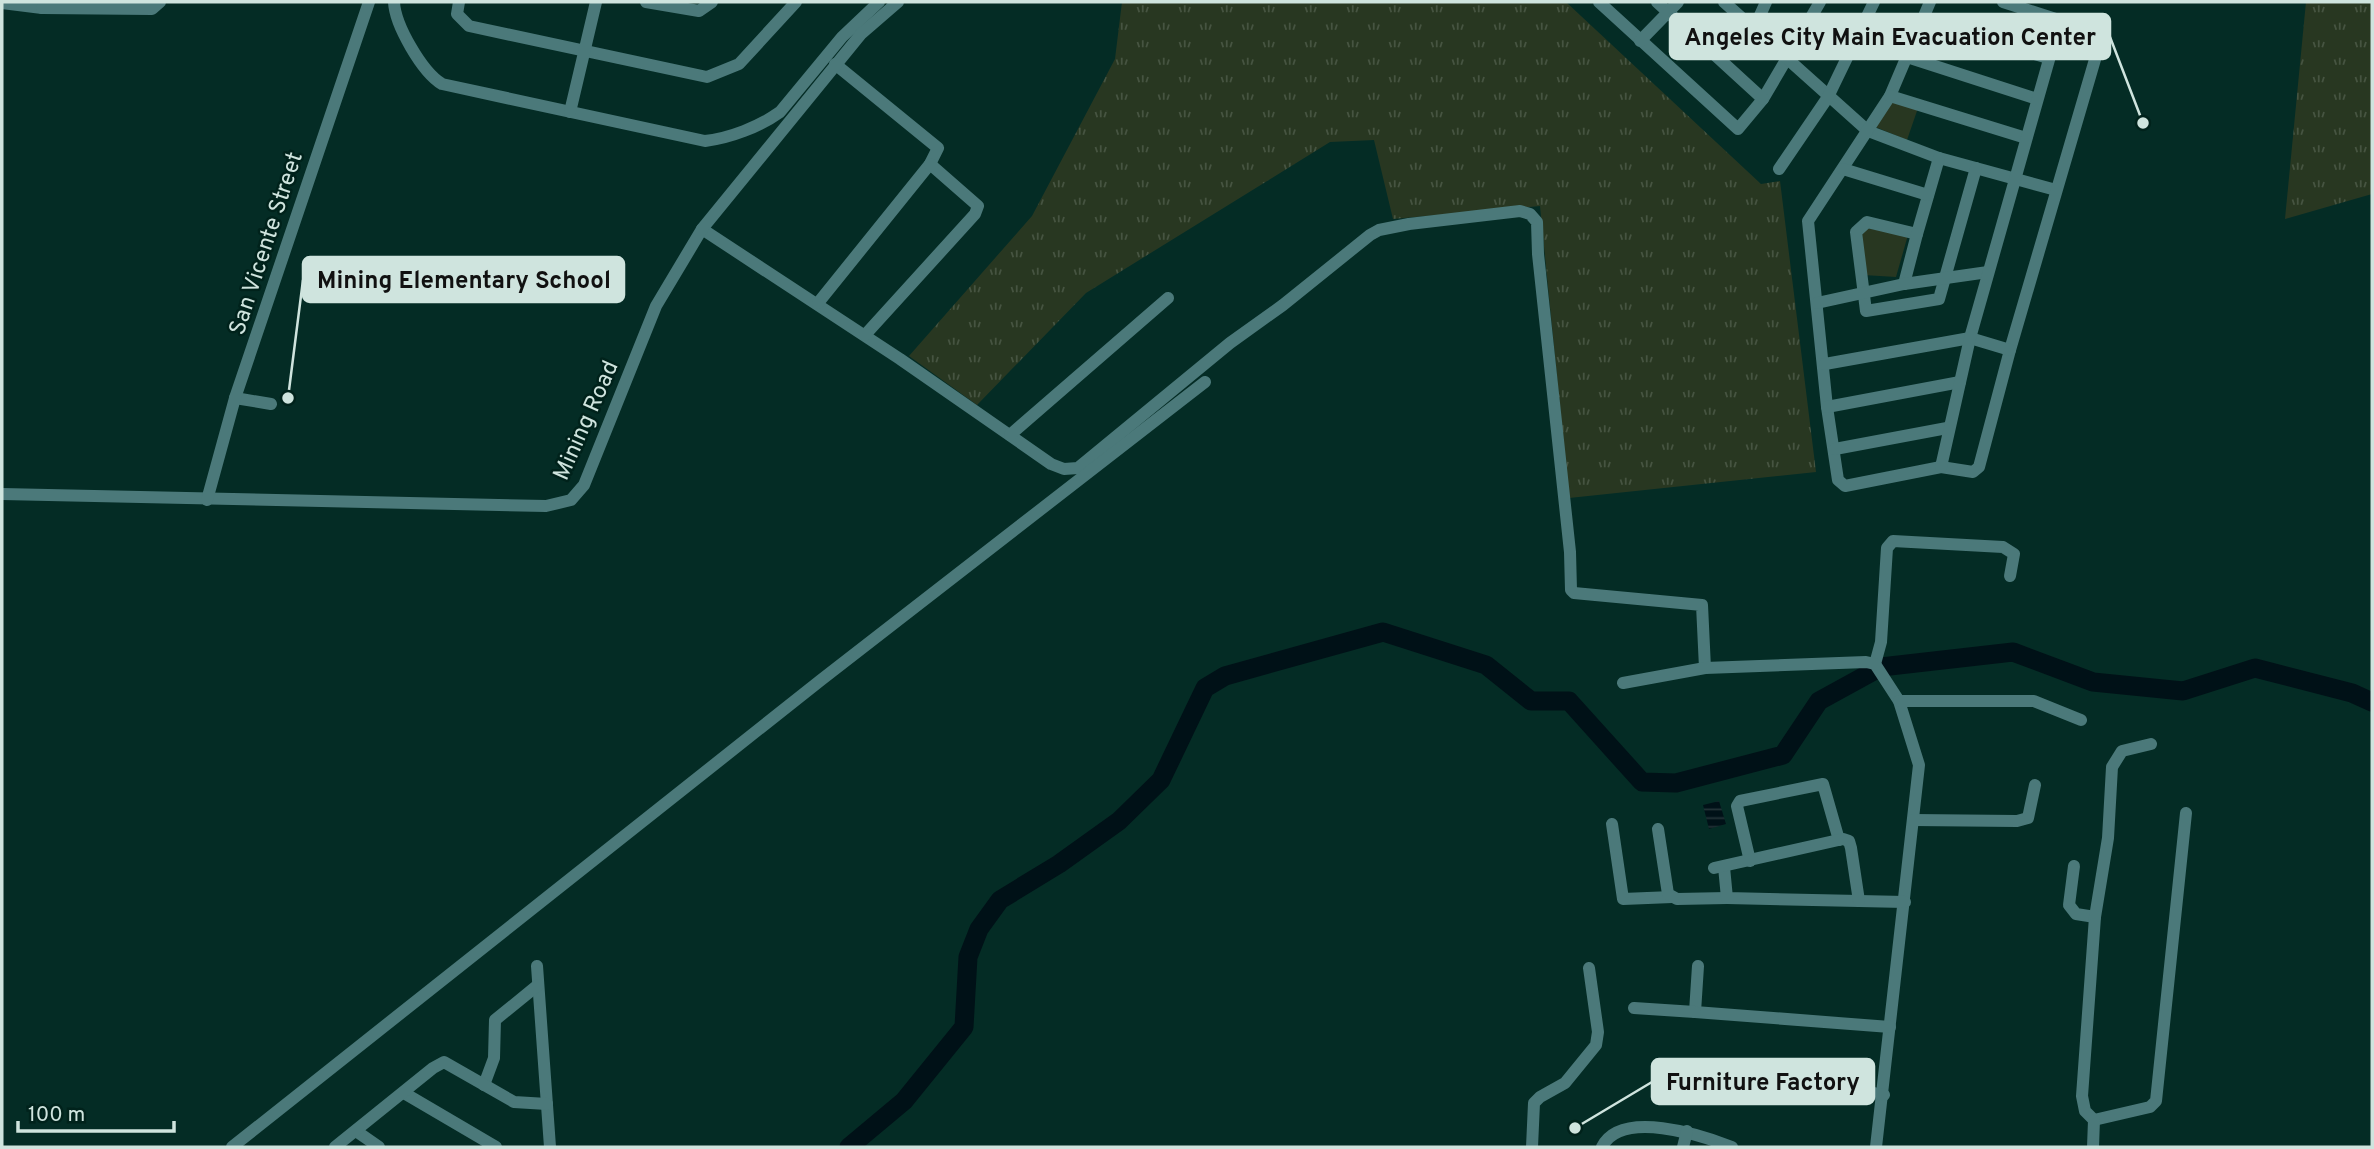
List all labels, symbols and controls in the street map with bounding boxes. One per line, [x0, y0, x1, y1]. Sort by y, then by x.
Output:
callout: Angeles City Main Evacuation Center [1670, 14, 2110, 59]
text: Angeles City Main Evacuation Center [1684, 24, 2096, 54]
street label: San Vicente Street [224, 149, 311, 339]
callout: Mining Elementary School [303, 257, 624, 302]
text: Mining Elementary School [317, 267, 611, 297]
street label: Mining Road [548, 357, 627, 485]
callout: Furniture Factory [1652, 1059, 1874, 1104]
text: Furniture Factory [1666, 1069, 1860, 1099]
scale bar [18, 1090, 173, 1134]
text: 100 m [28, 1102, 85, 1129]

